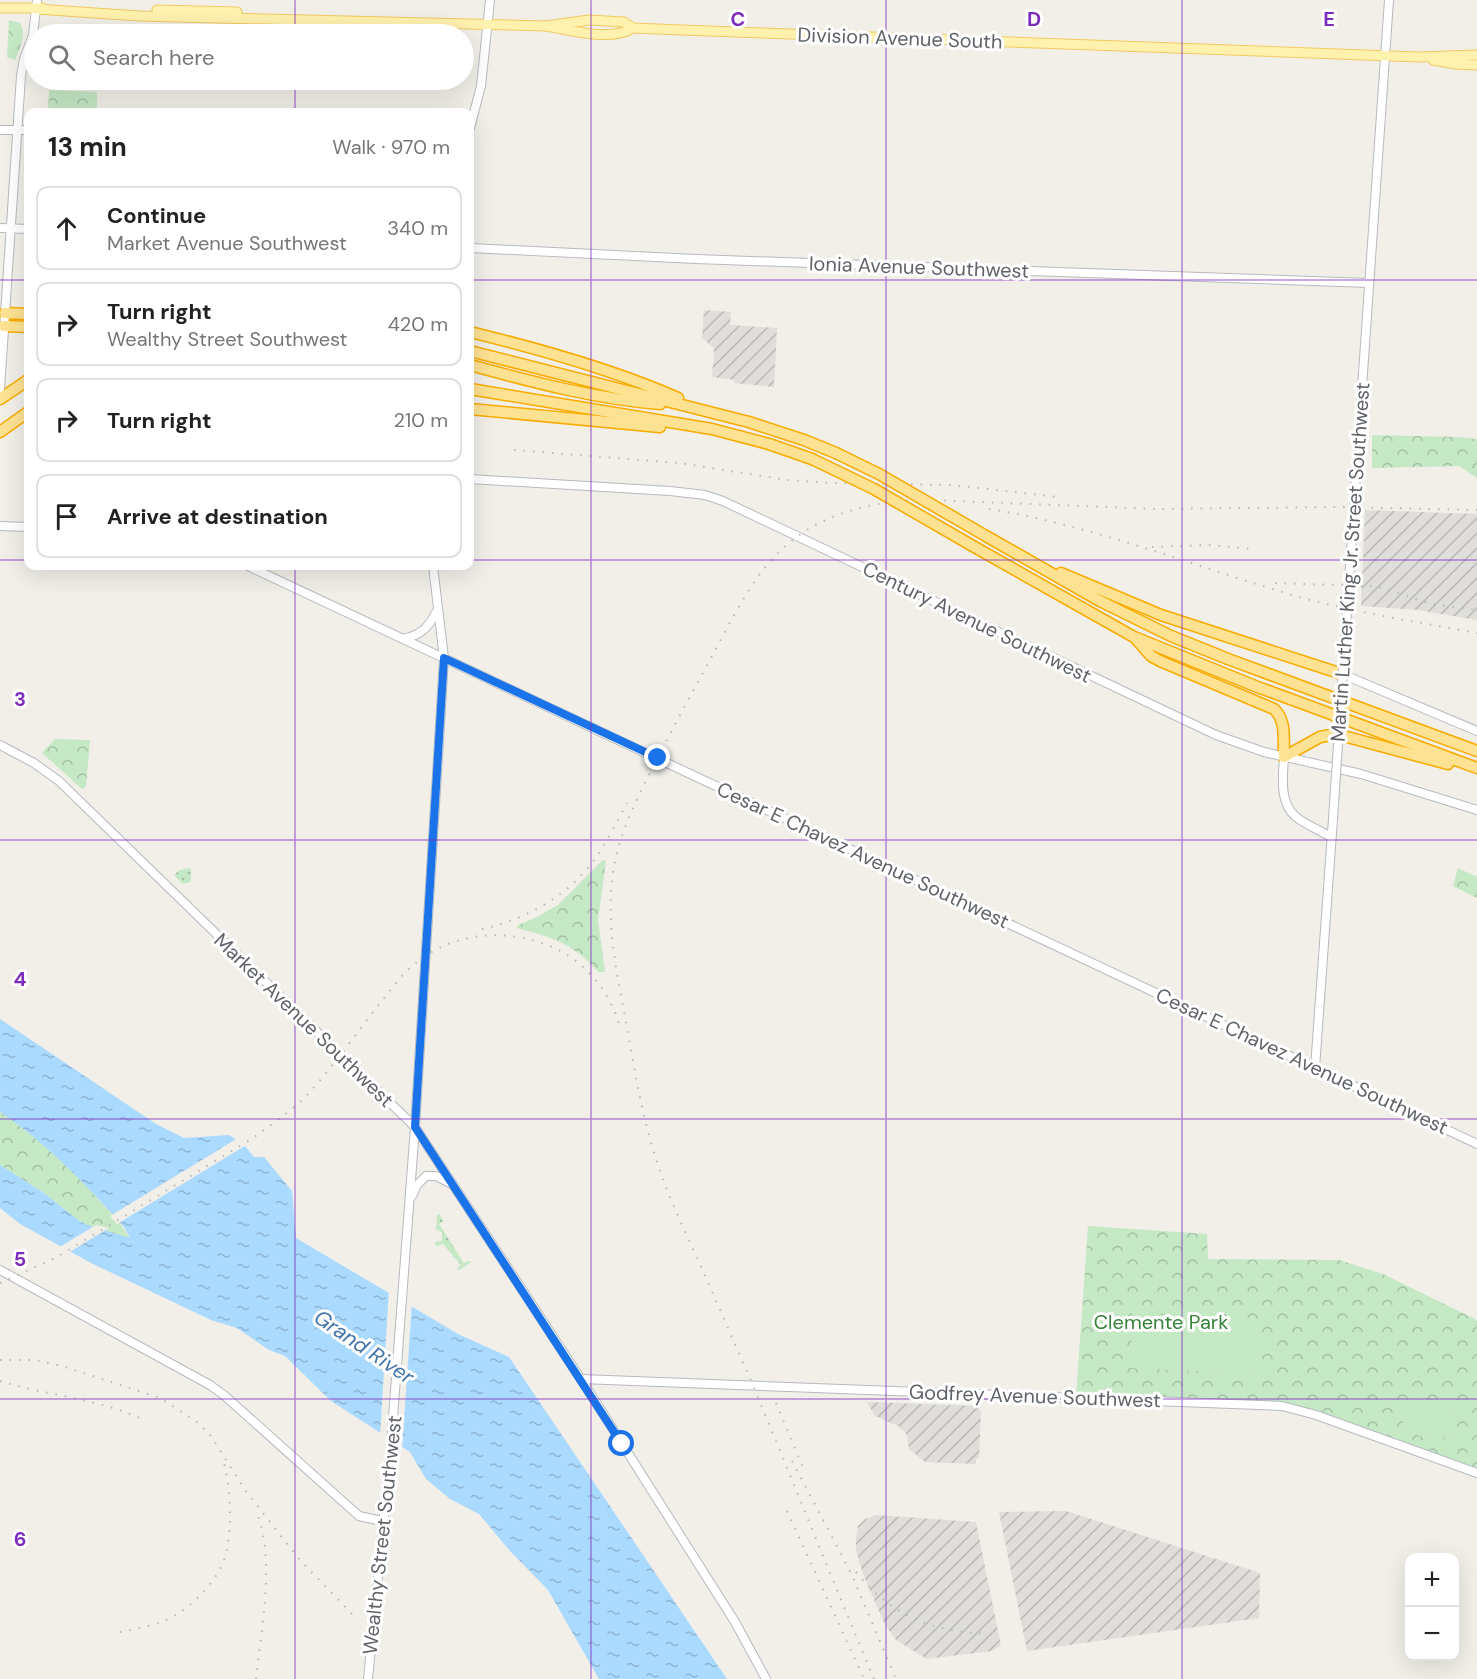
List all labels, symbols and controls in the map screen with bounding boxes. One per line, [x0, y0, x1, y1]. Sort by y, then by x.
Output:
text: C [731, 6, 745, 32]
text: D [1027, 6, 1041, 32]
text: E [1323, 6, 1335, 32]
street label: Division Avenue South [797, 21, 1003, 55]
search box [24, 24, 474, 90]
icon: search [45, 41, 78, 74]
text: Search here [93, 43, 214, 72]
text: 13 min [48, 130, 127, 164]
text: Walk · 970 m [332, 134, 450, 160]
text: Continue [107, 201, 206, 230]
icon: ahead [50, 212, 83, 245]
text: 340 m [387, 215, 448, 241]
text: Market Avenue Southwest [107, 230, 347, 256]
street label: Ionia Avenue Southwest [808, 250, 1030, 284]
text: Turn right [107, 297, 212, 326]
icon: right [50, 308, 83, 341]
text: 420 m [388, 311, 448, 337]
text: Wealthy Street Southwest [107, 326, 347, 352]
street label: Martin Luther King Jr. Street Southwest [1324, 381, 1376, 743]
icon: right [50, 404, 83, 437]
text: Turn right [107, 406, 212, 435]
text: 210 m [393, 407, 448, 433]
icon: arrive [50, 500, 83, 533]
text: Arrive at destination [107, 502, 328, 531]
street label: Century Avenue Southwest [858, 555, 1096, 689]
text: 3 [14, 686, 26, 712]
route end [644, 744, 670, 770]
street label: Cesar E Chavez Avenue Southwest [713, 776, 1013, 934]
street label: Market Avenue Southwest [209, 927, 399, 1113]
text: 4 [14, 966, 27, 992]
street label: Cesar E Chavez Avenue Southwest [1152, 982, 1452, 1140]
text: 5 [14, 1246, 26, 1272]
water label: Grand River [309, 1303, 420, 1391]
park label: Clemente Park [1094, 1309, 1228, 1335]
street label: Godfrey Avenue Southwest [909, 1379, 1162, 1413]
street label: Wealthy Street Southwest [357, 1414, 408, 1656]
route start [608, 1430, 634, 1456]
text: 6 [14, 1526, 26, 1552]
map controls [1405, 1553, 1459, 1661]
button: + [1405, 1553, 1459, 1607]
button: − [1405, 1607, 1459, 1661]

